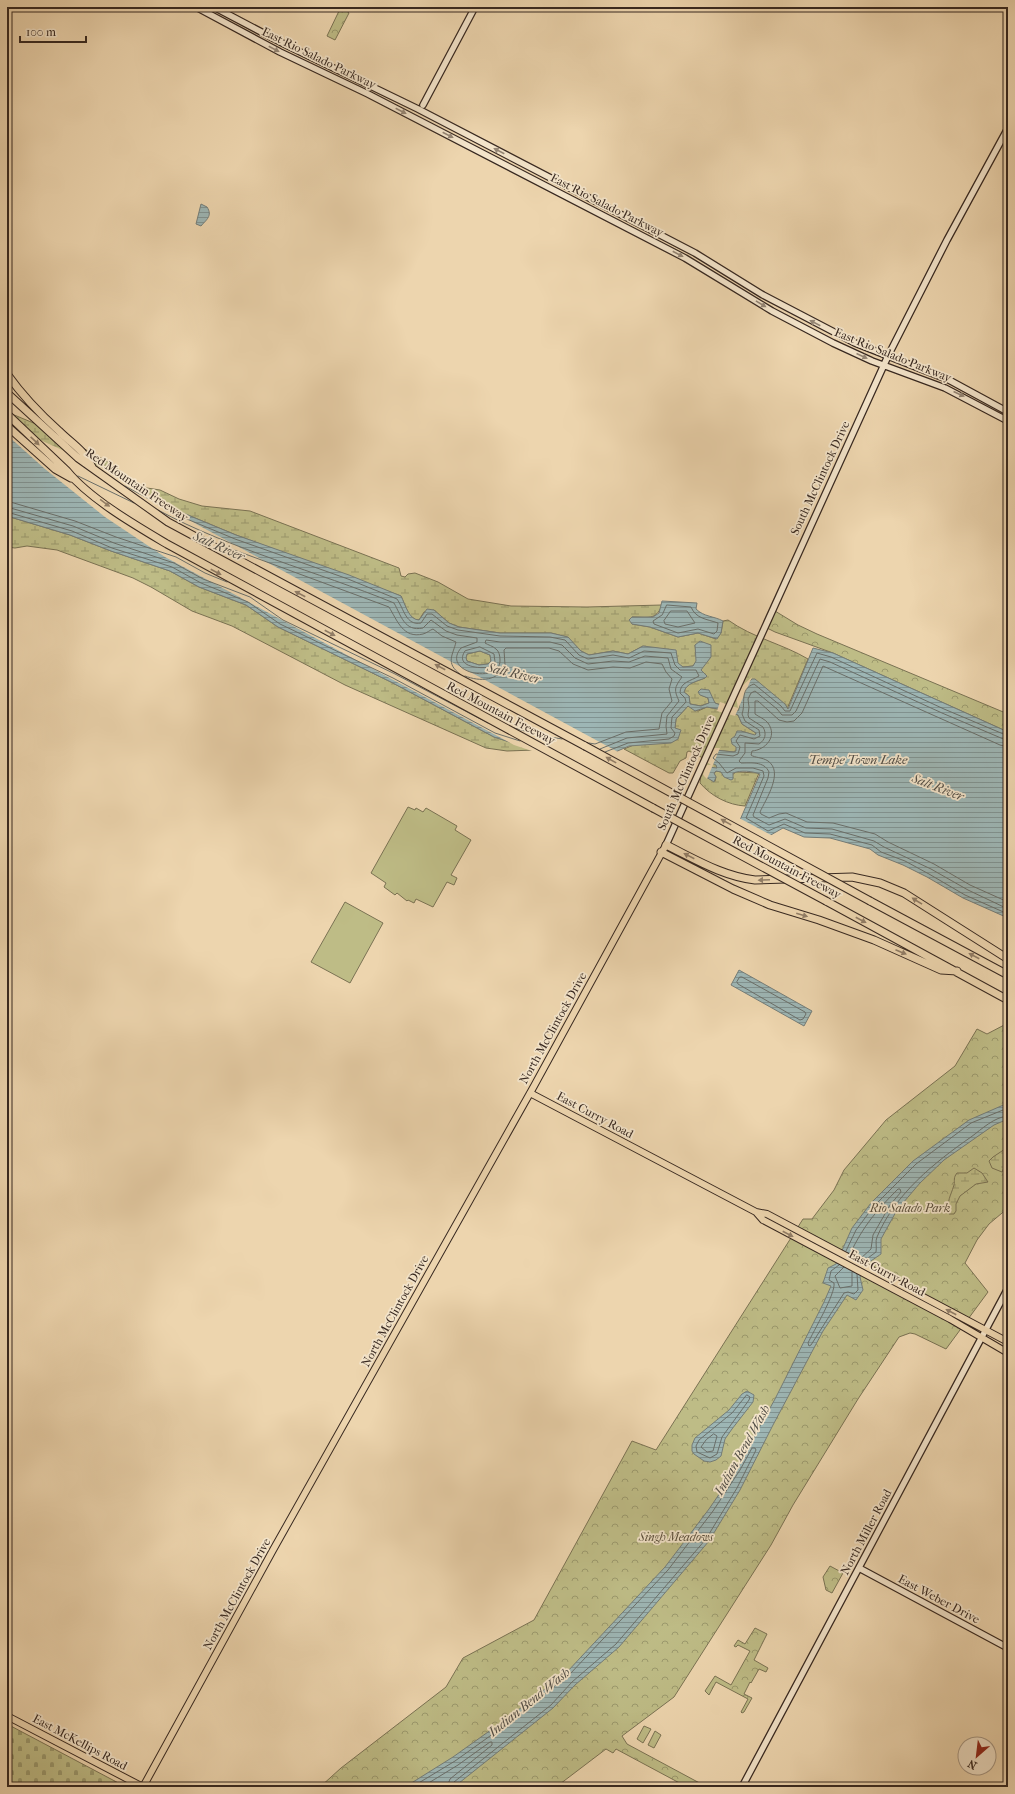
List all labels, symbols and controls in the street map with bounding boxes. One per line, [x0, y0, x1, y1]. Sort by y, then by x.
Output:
scale bar [20, 18, 86, 44]
street label: East Rio Salado Parkway [260, 24, 379, 92]
text: 100 m [26, 25, 56, 39]
one-way arrow [268, 45, 280, 52]
one-way arrow [396, 108, 407, 115]
one-way arrow [442, 132, 453, 138]
one-way arrow [493, 148, 504, 154]
street label: East Rio Salado Parkway [548, 170, 666, 240]
one-way arrow [672, 251, 684, 257]
one-way arrow [755, 301, 767, 308]
one-way arrow [809, 319, 820, 326]
street label: East Rio Salado Parkway [832, 325, 954, 385]
one-way arrow [856, 353, 868, 359]
one-way arrow [954, 391, 965, 397]
street label: South McClintock Drive [787, 419, 853, 537]
one-way arrow [30, 436, 40, 446]
street label: Red Mountain Freeway [83, 445, 191, 525]
one-way arrow [100, 499, 111, 507]
water label: Salt River [190, 528, 248, 564]
one-way arrow [210, 568, 222, 575]
one-way arrow [294, 590, 306, 597]
one-way arrow [324, 630, 336, 637]
water label: Salt River [485, 659, 543, 687]
one-way arrow [434, 664, 446, 671]
street label: Red Mountain Freeway [444, 678, 558, 748]
street label: South McClintock Drive [654, 713, 718, 833]
water label: Tempe Town Lake [809, 752, 908, 767]
one-way arrow [605, 757, 617, 764]
water label: Salt River [909, 770, 967, 804]
one-way arrow [720, 819, 731, 826]
street label: Red Mountain Freeway [730, 832, 844, 902]
one-way arrow [683, 853, 694, 859]
one-way arrow [758, 876, 770, 883]
one-way arrow [912, 897, 922, 905]
one-way arrow [797, 912, 809, 918]
one-way arrow [855, 916, 867, 923]
one-way arrow [896, 949, 907, 955]
one-way arrow [968, 953, 980, 960]
street label: North McClintock Drive [516, 970, 590, 1086]
street label: East Curry Road [554, 1089, 636, 1141]
park label: Rio Salado Park [869, 1201, 950, 1215]
one-way arrow [782, 1230, 794, 1237]
street label: East Curry Road [846, 1247, 928, 1299]
street label: North McClintock Drive [358, 1253, 432, 1369]
one-way arrow [945, 1308, 957, 1315]
water label: Indian Bend Wash [711, 1402, 773, 1498]
street label: North Miller Road [838, 1486, 895, 1577]
park label: Singh Meadows [638, 1530, 714, 1544]
street label: North McClintock Drive [200, 1536, 274, 1652]
street label: East Weber Drive [896, 1572, 982, 1626]
water label: Indian Bend Wash [484, 1664, 573, 1740]
street label: East McKellips Road [30, 1711, 130, 1773]
north arrow [957, 1736, 997, 1776]
text: N [965, 1756, 979, 1772]

